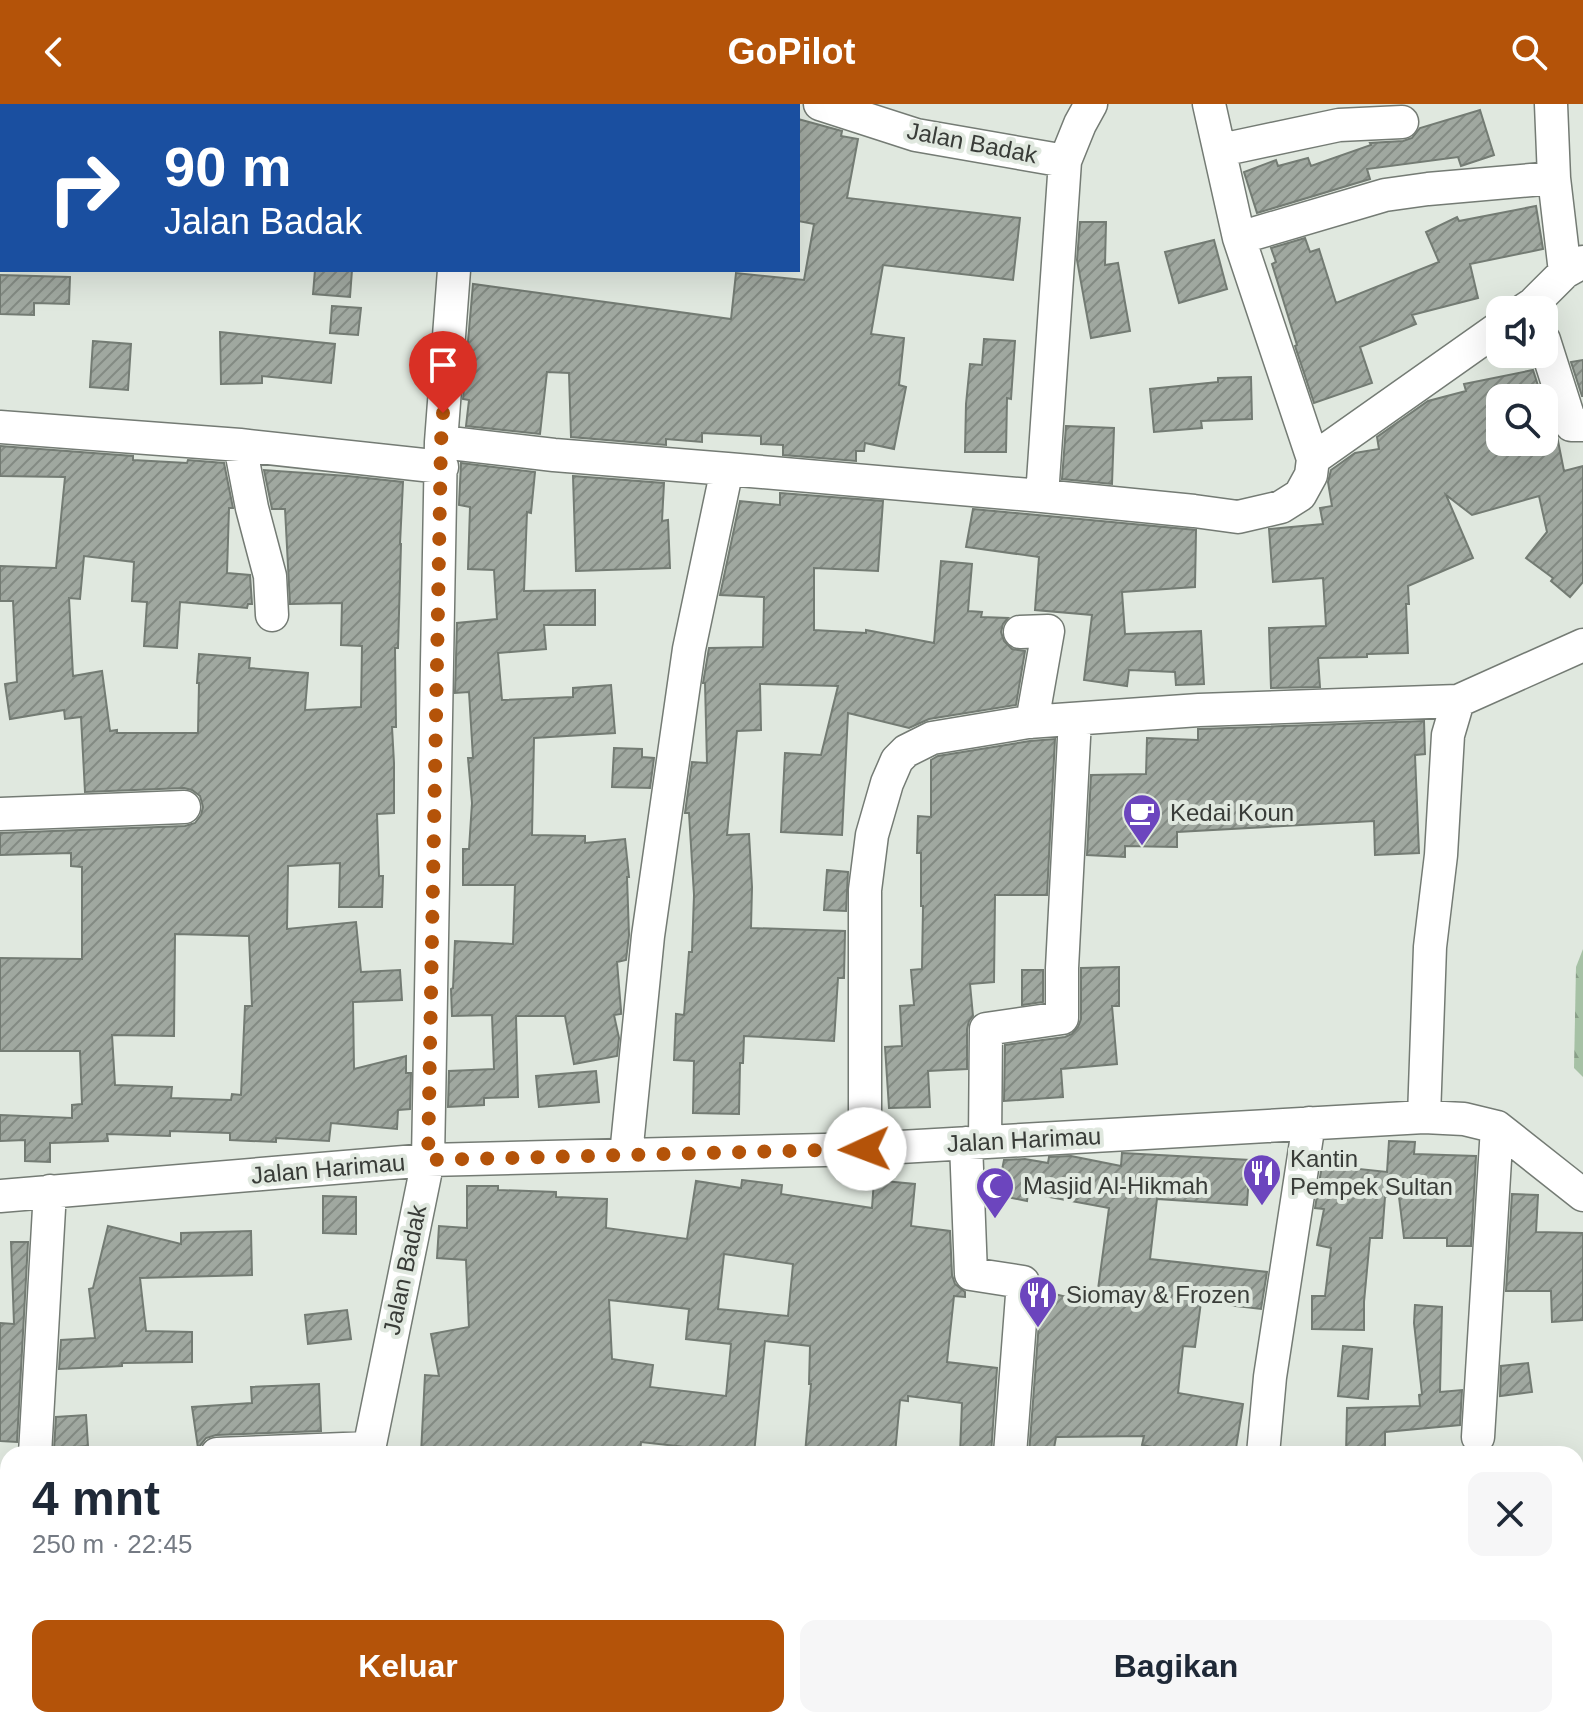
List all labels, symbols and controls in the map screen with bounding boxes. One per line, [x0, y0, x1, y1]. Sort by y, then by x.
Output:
icon: back [32, 30, 76, 74]
icon: search [1507, 30, 1551, 74]
text: GoPilot [728, 31, 856, 72]
street label: Jalan Badak [905, 117, 1040, 169]
text: 90 m [164, 135, 292, 198]
icon: right [32, 136, 136, 240]
text: Jalan Badak [164, 201, 362, 242]
map controls [1486, 296, 1558, 456]
button: sound [1486, 296, 1558, 368]
pin [409, 331, 477, 413]
icon: arrive [421, 343, 465, 387]
button: search [1486, 384, 1558, 456]
cafe icon: Kedai Koun [1121, 792, 1163, 847]
place label: Kedai Koun [1170, 799, 1294, 826]
position arrow [823, 1107, 907, 1191]
street label: Jalan Harimau [946, 1122, 1102, 1157]
place label: Kantin Pempek Sultan [1290, 1145, 1453, 1200]
street label: Jalan Harimau [250, 1148, 406, 1189]
restaurant icon: Kantin Pempek Sultan [1241, 1152, 1283, 1207]
mosque icon: Masjid Al-Hikmah [974, 1165, 1016, 1220]
place label: Masjid Al-Hikmah [1023, 1172, 1208, 1199]
street label: Jalan Badak [378, 1202, 432, 1337]
restaurant icon: Siomay & Frozen [1017, 1274, 1059, 1329]
place label: Siomay & Frozen [1066, 1281, 1250, 1308]
text: 4 mnt [32, 1472, 160, 1525]
button: close [1468, 1472, 1552, 1556]
text: 250 m · 22:45 [32, 1529, 192, 1559]
button: Keluar [32, 1620, 784, 1712]
button: Bagikan [800, 1620, 1552, 1712]

